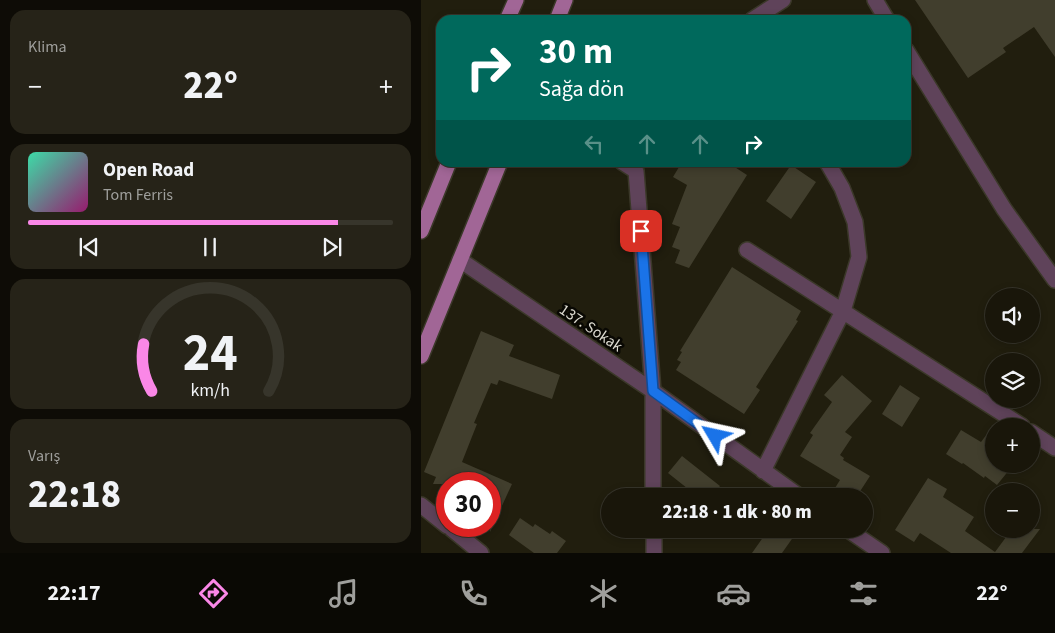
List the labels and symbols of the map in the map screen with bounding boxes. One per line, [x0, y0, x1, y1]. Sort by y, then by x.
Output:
pin [620, 210, 662, 252]
street label: 137. Sokak [555, 299, 627, 357]
position arrow [688, 409, 740, 461]
speed limit sign: 30 [436, 472, 501, 537]

